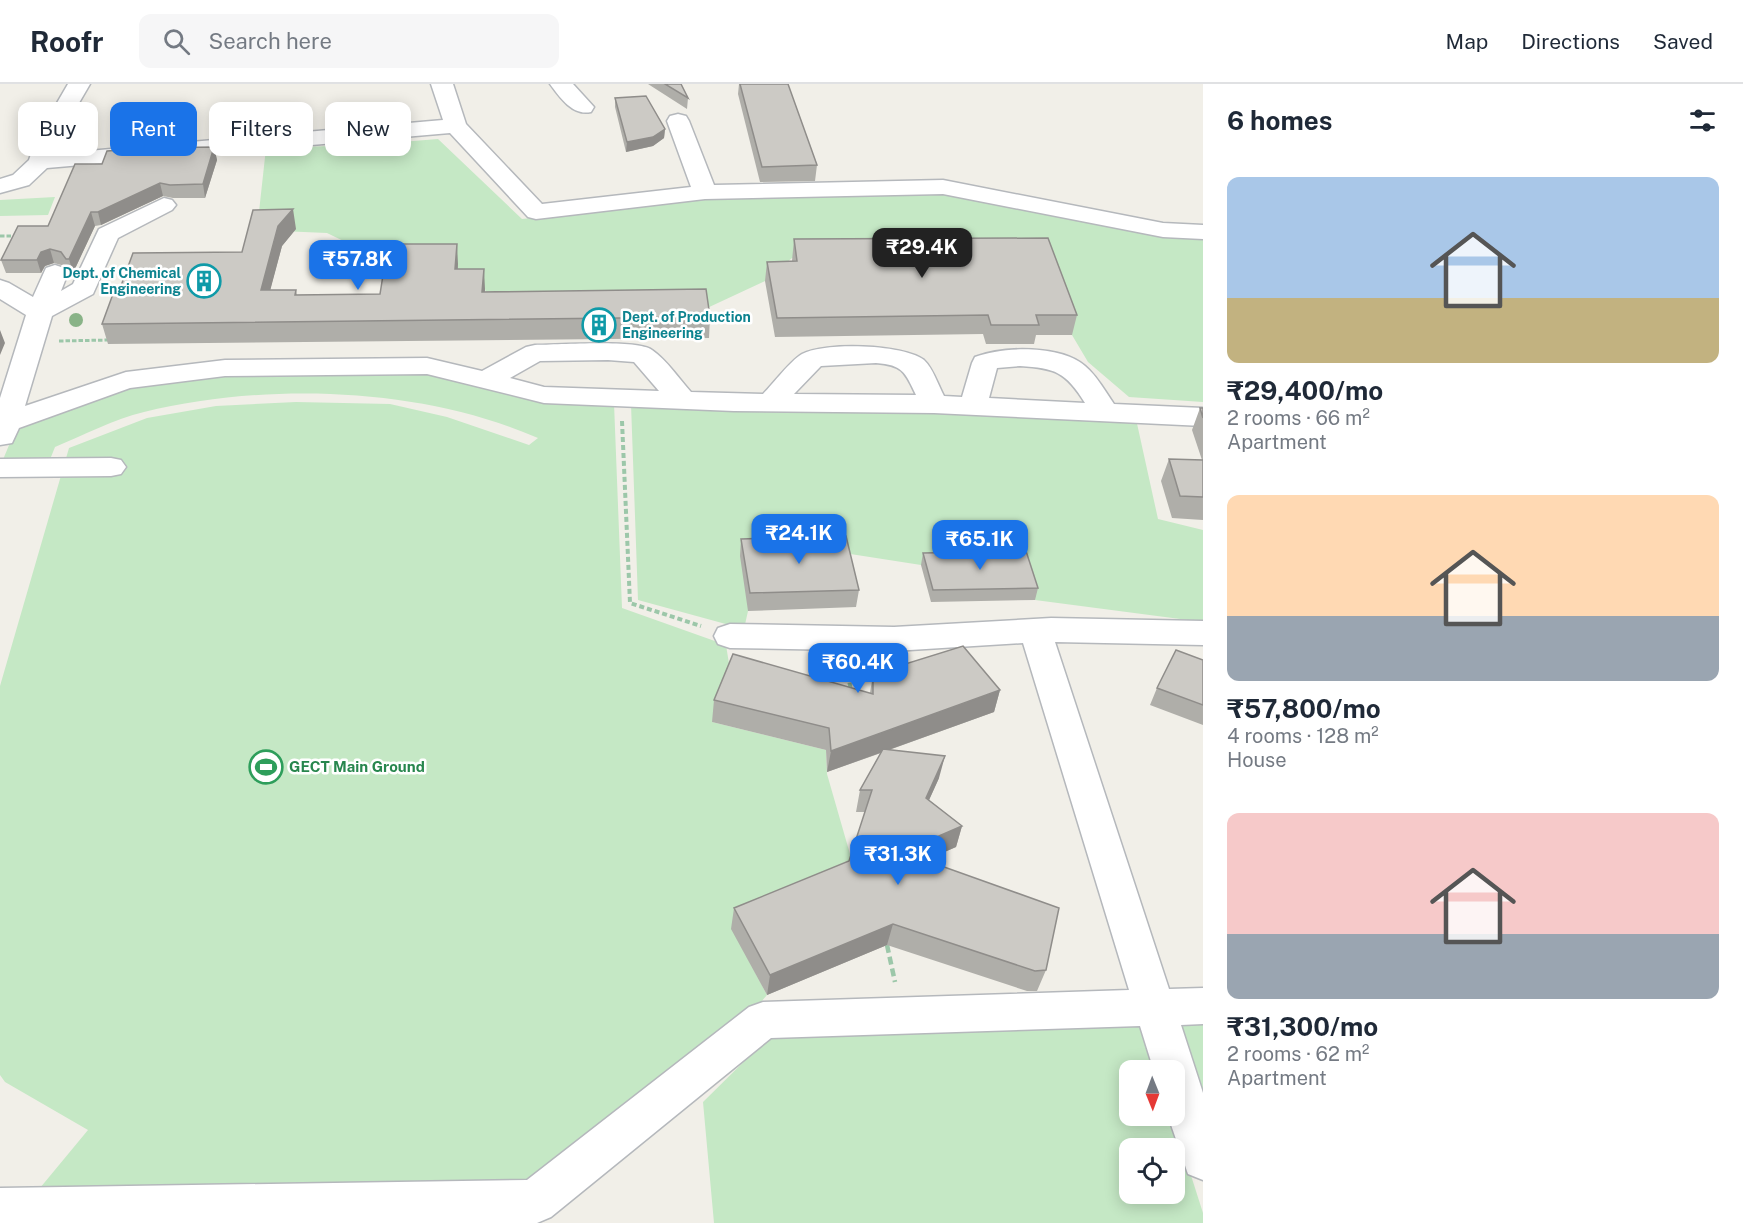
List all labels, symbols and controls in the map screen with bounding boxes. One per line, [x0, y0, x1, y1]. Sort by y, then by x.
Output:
search box [139, 14, 559, 68]
text: Roofr [30, 25, 103, 58]
icon: search [160, 25, 193, 58]
text: Search here [208, 28, 332, 54]
text: Map [1446, 29, 1488, 54]
text: Directions [1521, 29, 1620, 54]
text: Saved [1653, 29, 1713, 54]
chip: Buy [18, 102, 98, 156]
chip: Rent [110, 102, 197, 156]
chip: Filters [209, 102, 313, 156]
chip: New [325, 102, 411, 156]
icon: filters [1686, 104, 1719, 137]
text: 6 homes [1227, 105, 1332, 136]
icon: home [1419, 216, 1527, 324]
pin: ₹29.4K [873, 228, 971, 279]
text: ₹29.4K [886, 235, 958, 259]
pin: ₹57.8K [309, 240, 407, 291]
text: ₹57.8K [323, 247, 393, 271]
building icon: Dept. of Chemical Engineering [186, 263, 222, 299]
place label: Dept. of Chemical Engineering [63, 265, 181, 297]
building icon: Dept. of Production Engineering [581, 307, 617, 343]
place label: Dept. of Production Engineering [622, 309, 751, 341]
text: ₹29,400/mo [1227, 375, 1383, 406]
text: 2 rooms · 66 m² [1227, 406, 1370, 430]
text: Apartment [1227, 430, 1327, 454]
pin: ₹24.1K [750, 514, 848, 565]
pin: ₹65.1K [931, 520, 1029, 571]
text: ₹24.1K [766, 521, 832, 545]
text: ₹65.1K [946, 527, 1014, 551]
icon: home [1419, 534, 1527, 642]
pin: ₹60.4K [809, 643, 907, 694]
text: ₹60.4K [822, 650, 894, 674]
text: ₹57,800/mo [1227, 693, 1381, 724]
text: 4 rooms · 128 m² [1227, 724, 1379, 748]
text: House [1227, 748, 1287, 772]
sports icon: GECT Main Ground [248, 749, 284, 785]
place label: GECT Main Ground [289, 758, 425, 775]
pin: ₹31.3K [849, 835, 947, 886]
text: ₹31.3K [864, 842, 932, 866]
icon: home [1419, 852, 1527, 960]
text: ₹31,300/mo [1227, 1011, 1378, 1042]
text: 2 rooms · 62 m² [1227, 1042, 1369, 1066]
north arrow [1119, 1060, 1185, 1126]
map controls [1119, 1060, 1185, 1204]
text: Apartment [1227, 1066, 1327, 1090]
button: locate [1119, 1138, 1185, 1204]

